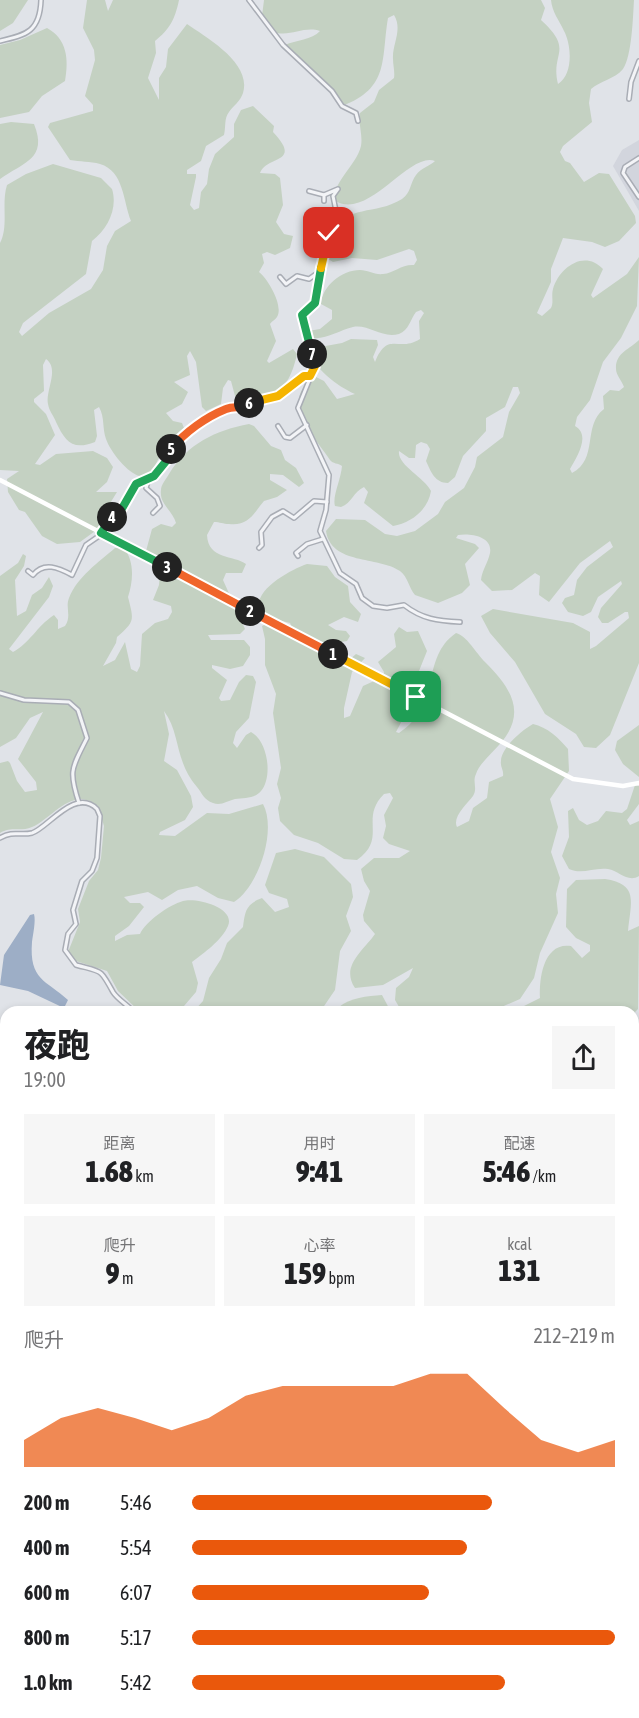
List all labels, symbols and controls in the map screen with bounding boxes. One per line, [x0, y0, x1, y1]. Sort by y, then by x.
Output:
pin [303, 207, 354, 258]
icon: check [312, 216, 345, 249]
pin: 7 [297, 339, 327, 369]
text: 7 [308, 345, 316, 363]
pin: 6 [234, 388, 264, 418]
text: 6 [245, 394, 253, 412]
pin: 5 [156, 434, 186, 464]
text: 5 [167, 440, 175, 458]
pin: 4 [97, 502, 127, 532]
text: 4 [108, 508, 116, 526]
pin: 3 [152, 552, 182, 582]
text: 3 [163, 558, 171, 576]
pin: 2 [235, 596, 265, 626]
text: 2 [246, 602, 254, 620]
pin: 1 [318, 639, 348, 669]
text: 1 [329, 645, 337, 663]
pin [390, 671, 441, 722]
icon: arrive [399, 680, 432, 713]
text: 夜跑 [24, 1026, 90, 1064]
button: share [552, 1026, 615, 1089]
text: 19:00 [24, 1068, 66, 1091]
text: 距离 [103, 1134, 136, 1152]
text: 用时 [303, 1134, 336, 1152]
text: 配速 [503, 1134, 536, 1152]
text: 1.68 [85, 1154, 133, 1188]
text: 9:41 [296, 1154, 343, 1188]
text: 5:46 [483, 1154, 530, 1188]
text: km [133, 1167, 154, 1185]
text: /km [530, 1167, 556, 1185]
text: kcal [507, 1235, 532, 1253]
text: 爬升 [103, 1236, 136, 1254]
text: 心率 [303, 1236, 336, 1254]
text: 131 [498, 1253, 541, 1287]
text: 9 [106, 1256, 120, 1290]
text: 159 [284, 1256, 326, 1290]
text: m [120, 1269, 133, 1287]
text: bpm [326, 1269, 355, 1287]
text: 212–219 m [533, 1324, 615, 1347]
text: 爬升 [24, 1328, 64, 1351]
text: 200 m [24, 1491, 69, 1514]
text: 5:46 [120, 1491, 152, 1514]
text: 400 m [24, 1536, 69, 1559]
text: 5:54 [120, 1536, 152, 1559]
text: 600 m [24, 1581, 69, 1604]
text: 6:07 [120, 1581, 152, 1604]
text: 800 m [24, 1626, 69, 1649]
text: 5:17 [120, 1626, 152, 1649]
text: 1.0 km [24, 1671, 72, 1694]
text: 5:42 [120, 1671, 152, 1694]

